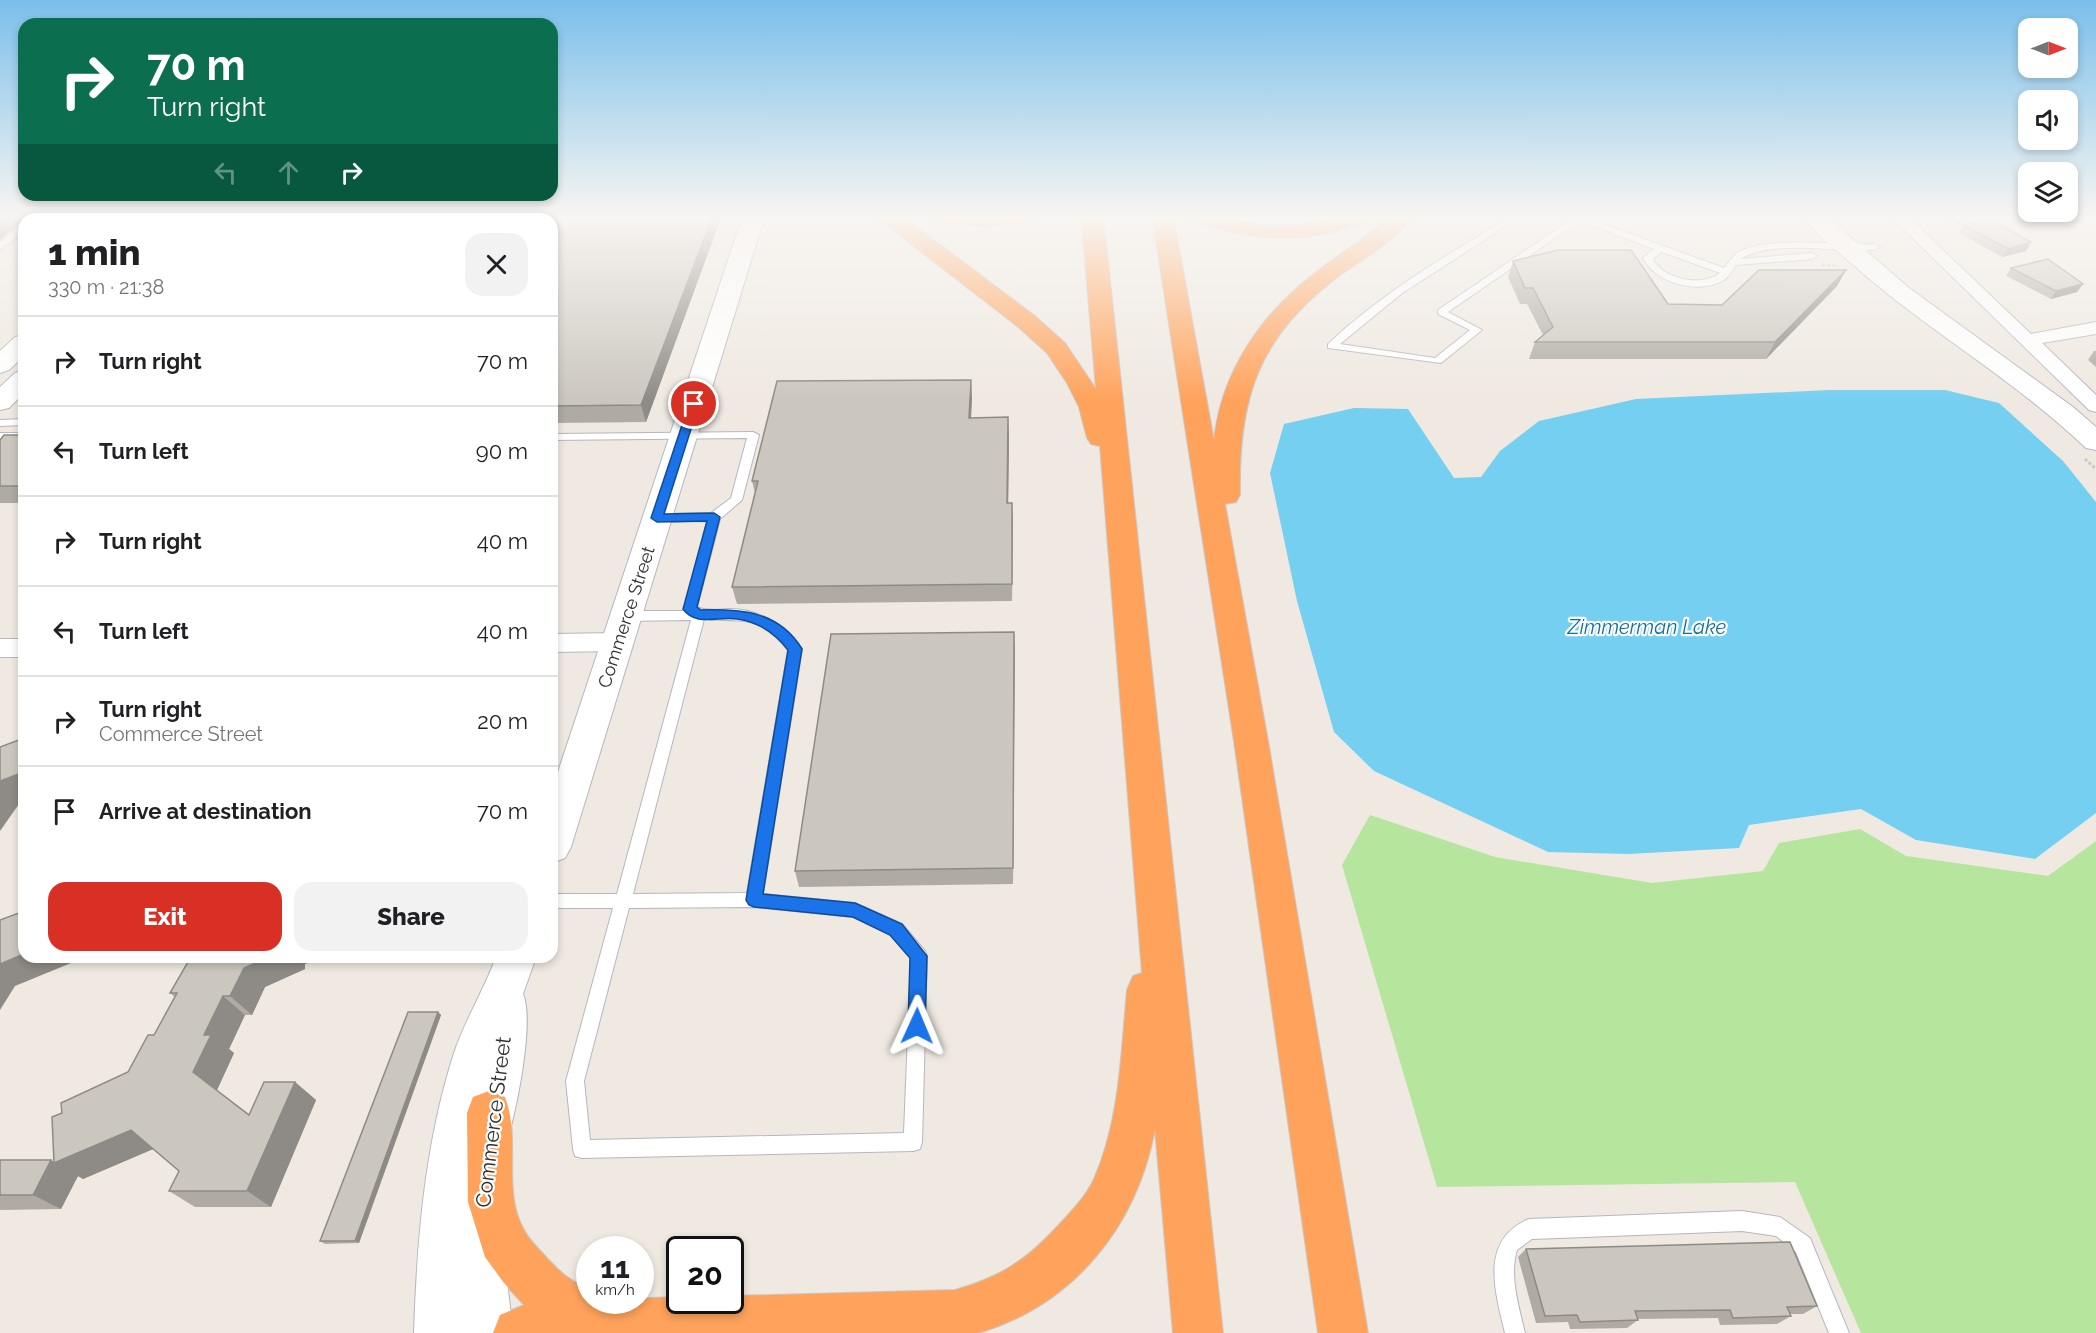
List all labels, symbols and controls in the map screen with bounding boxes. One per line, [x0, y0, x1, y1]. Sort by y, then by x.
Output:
north arrow [2018, 18, 2078, 78]
map controls [2018, 18, 2078, 222]
text: 70 m [147, 41, 246, 90]
icon: right [48, 42, 126, 120]
button: sound [2018, 90, 2078, 150]
text: Turn right [147, 91, 266, 122]
icon: left [209, 156, 242, 189]
icon: ahead [272, 156, 305, 189]
icon: right [335, 156, 368, 189]
button: layers [2018, 162, 2078, 222]
text: 1 min [48, 231, 140, 273]
button: close [465, 233, 528, 296]
text: 330 m · 21:38 [48, 275, 164, 299]
icon: right [48, 345, 81, 378]
text: Turn right [99, 348, 202, 374]
text: 70 m [477, 348, 528, 374]
pin [668, 378, 719, 429]
icon: arrive [677, 387, 710, 420]
icon: left [48, 435, 81, 468]
text: Turn left [99, 438, 189, 464]
text: 90 m [476, 438, 528, 464]
icon: right [48, 525, 81, 558]
text: Turn right [99, 528, 202, 554]
text: 40 m [477, 528, 528, 554]
street label: Commerce Street [593, 544, 659, 690]
icon: left [48, 615, 81, 648]
water label: Zimmerman Lake [1567, 615, 1727, 639]
text: Turn left [99, 618, 189, 644]
text: 40 m [477, 618, 528, 644]
text: Turn right [99, 696, 202, 722]
icon: right [48, 705, 81, 738]
text: 20 m [477, 708, 528, 734]
text: Commerce Street [99, 722, 263, 746]
icon: arrive [48, 795, 81, 828]
text: Arrive at destination [99, 798, 312, 824]
text: 70 m [477, 798, 528, 824]
button: Exit [48, 882, 282, 951]
button: Share [294, 882, 528, 951]
position arrow [885, 994, 949, 1058]
street label: Commerce Street [470, 1035, 516, 1209]
speed limit sign: 20 [666, 1236, 744, 1314]
text: 11 [600, 1250, 630, 1285]
text: km/h [595, 1281, 635, 1299]

